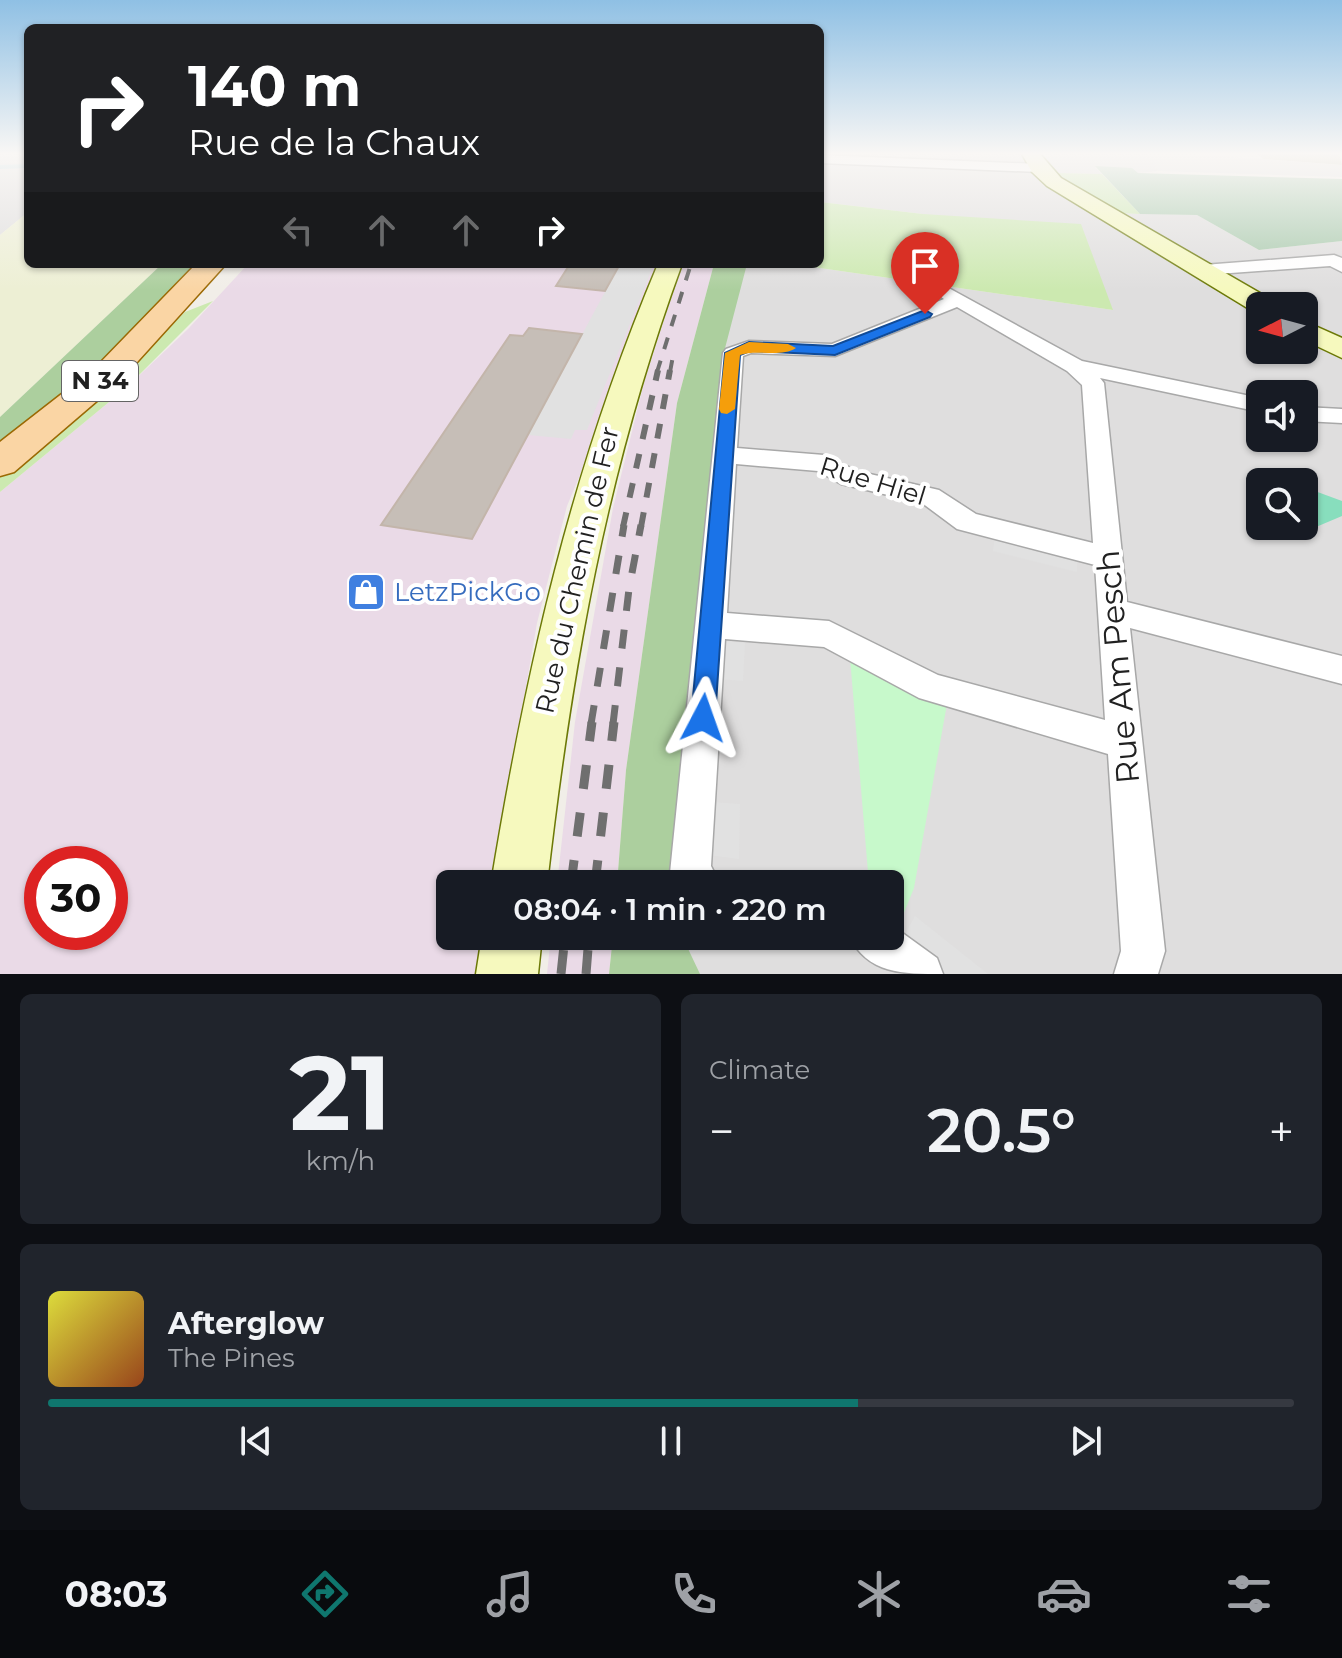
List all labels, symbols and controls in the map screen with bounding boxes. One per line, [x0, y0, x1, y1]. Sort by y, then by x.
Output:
text: 140 m [188, 52, 361, 120]
icon: right [56, 56, 160, 160]
text: Rue de la Chaux [188, 120, 480, 164]
icon: left [276, 208, 320, 252]
icon: ahead [360, 208, 404, 252]
icon: ahead [444, 208, 488, 252]
icon: right [528, 208, 572, 252]
pin [891, 232, 959, 314]
icon: arrive [903, 244, 947, 288]
north arrow [1246, 292, 1318, 364]
map controls [1246, 292, 1318, 540]
road number: N 34 [62, 361, 138, 401]
button: sound [1246, 380, 1318, 452]
street label: Rue du Chemin de Fer [528, 423, 626, 717]
street label: Rue Hiel [816, 450, 930, 512]
button: search [1246, 468, 1318, 540]
street label: Rue Am Pesch [1088, 549, 1147, 786]
shop icon: LetzPickGo [345, 571, 387, 613]
place label: LetzPickGo [394, 576, 541, 608]
position arrow [661, 676, 745, 760]
speed limit sign: 30 [24, 846, 128, 950]
text: 08:04 · 1 min · 220 m [513, 891, 827, 928]
text: 21 [289, 1029, 392, 1156]
text: Climate [709, 1054, 810, 1086]
text: 20.5° [927, 1094, 1076, 1167]
text: − [709, 1104, 734, 1158]
text: + [1269, 1104, 1294, 1158]
text: km/h [306, 1145, 375, 1177]
text: Afterglow [168, 1305, 324, 1342]
text: The Pines [168, 1342, 295, 1374]
icon: previous [234, 1419, 278, 1463]
icon: pause [649, 1419, 693, 1463]
icon: next [1064, 1419, 1108, 1463]
icon: directions [297, 1566, 353, 1622]
icon: music [482, 1566, 538, 1622]
icon: phone [666, 1566, 722, 1622]
icon: climate [851, 1566, 907, 1622]
icon: car [1036, 1566, 1092, 1622]
icon: filters [1221, 1566, 1277, 1622]
text: 08:03 [64, 1572, 168, 1616]

